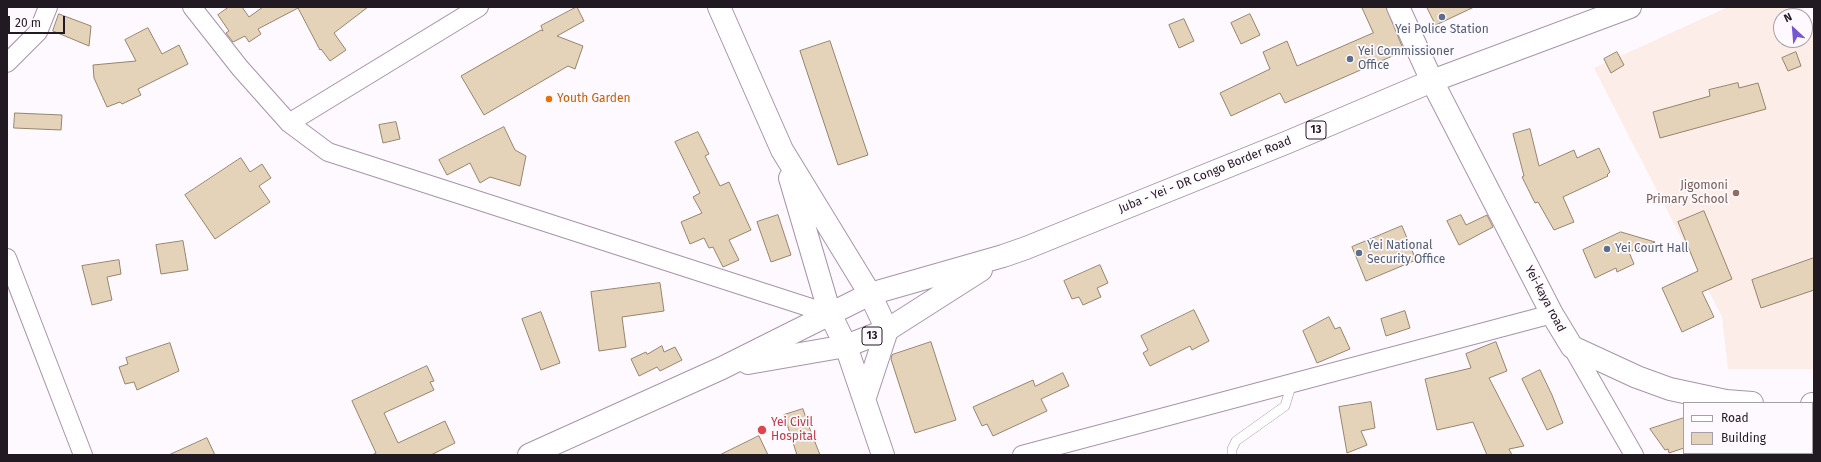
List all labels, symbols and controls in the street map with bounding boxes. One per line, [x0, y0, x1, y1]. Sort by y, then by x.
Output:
scale bar [10, 8, 67, 34]
north arrow [1773, 8, 1813, 48]
text: N [1782, 10, 1794, 25]
marker: Yei Police Station [1437, 12, 1447, 22]
text: 20 m [15, 16, 41, 30]
place label: Yei Police Station [1395, 23, 1489, 37]
place label: Yei Commissioner Office [1358, 45, 1454, 73]
marker: Yei Commissioner Office [1345, 54, 1355, 64]
place label: Youth Garden [557, 92, 631, 106]
marker: Youth Garden [544, 94, 554, 104]
road number: 13 [1306, 121, 1326, 139]
street label: Juba - Yei - DR Congo Border Road [1116, 134, 1294, 216]
place label: Jigomoni Primary School [1646, 179, 1728, 207]
marker: Jigomoni Primary School [1731, 188, 1741, 198]
place label: Yei National Security Office [1367, 239, 1445, 267]
place label: Yei Court Hall [1615, 242, 1688, 256]
marker: Yei Court Hall [1602, 244, 1612, 254]
marker: Yei National Security Office [1354, 248, 1364, 258]
street label: Yei-kaya road [1521, 263, 1569, 335]
road number: 13 [862, 327, 882, 345]
legend [1683, 402, 1813, 454]
text: Road [1721, 411, 1749, 425]
place label: Yei Civil Hospital [771, 416, 816, 444]
marker: Yei Civil Hospital [756, 424, 768, 436]
text: Building [1721, 431, 1766, 445]

